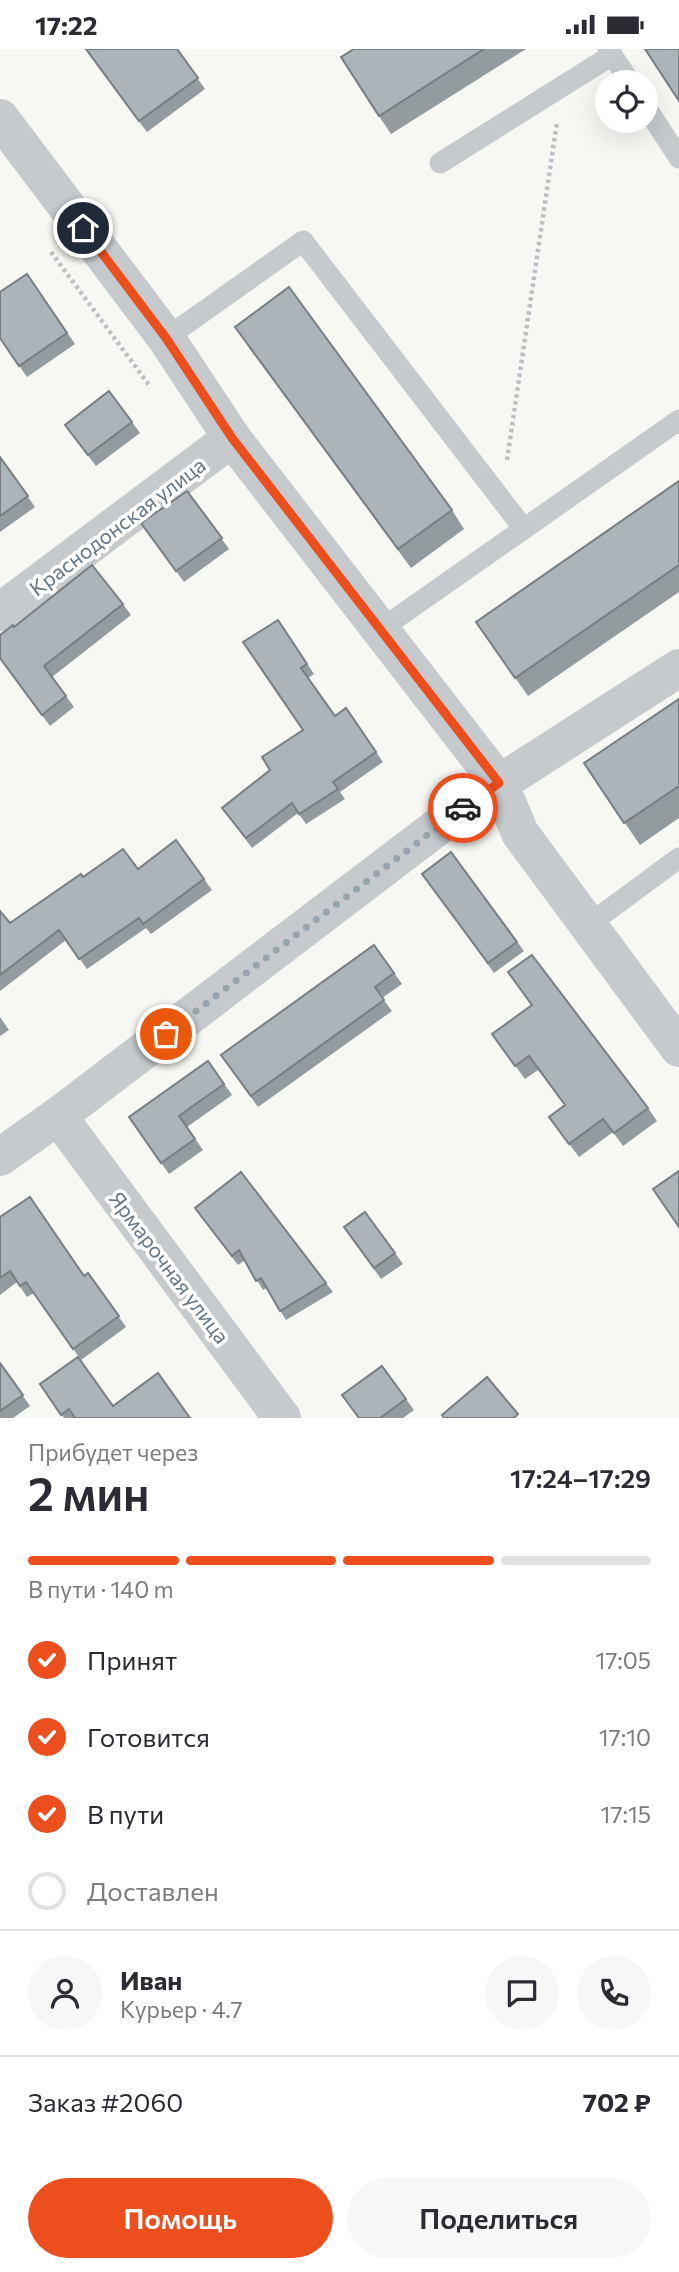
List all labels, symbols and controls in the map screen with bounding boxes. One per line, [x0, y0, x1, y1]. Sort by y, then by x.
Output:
text: 17:22 [35, 9, 98, 40]
map controls [595, 70, 658, 133]
button: locate [595, 70, 658, 133]
pin [53, 198, 113, 258]
icon: home [64, 209, 102, 247]
street label: Краснодонская улица [24, 452, 210, 600]
courier [428, 773, 498, 843]
icon: car [444, 789, 482, 827]
pin [136, 1004, 196, 1064]
icon: bag [147, 1015, 185, 1053]
street label: Ярмарочная улица [105, 1186, 235, 1348]
text: Прибудет через [28, 1438, 198, 1466]
text: 17:24–17:29 [510, 1462, 651, 1493]
text: 2 мин [28, 1464, 150, 1520]
text: В пути · 140 m [28, 1575, 174, 1603]
icon: check [28, 1641, 66, 1679]
text: Принят [87, 1644, 177, 1675]
text: 17:05 [595, 1646, 651, 1674]
icon: check [28, 1718, 66, 1756]
text: Готовится [87, 1721, 210, 1752]
text: 17:10 [599, 1723, 651, 1751]
icon: check [28, 1795, 66, 1833]
text: В пути [87, 1798, 164, 1829]
text: 17:15 [601, 1800, 651, 1828]
text: Доставлен [87, 1875, 219, 1906]
button: person [28, 1956, 102, 2030]
button: chat [485, 1956, 559, 2030]
button: phone [577, 1956, 651, 2030]
text: Иван [120, 1964, 182, 1995]
text: Курьер · 4.7 [120, 1995, 243, 2023]
text: Заказ #2060 [28, 2086, 183, 2117]
text: 702 ₽ [583, 2086, 651, 2117]
button: Помощь [28, 2178, 333, 2258]
button: Поделиться [347, 2178, 651, 2258]

